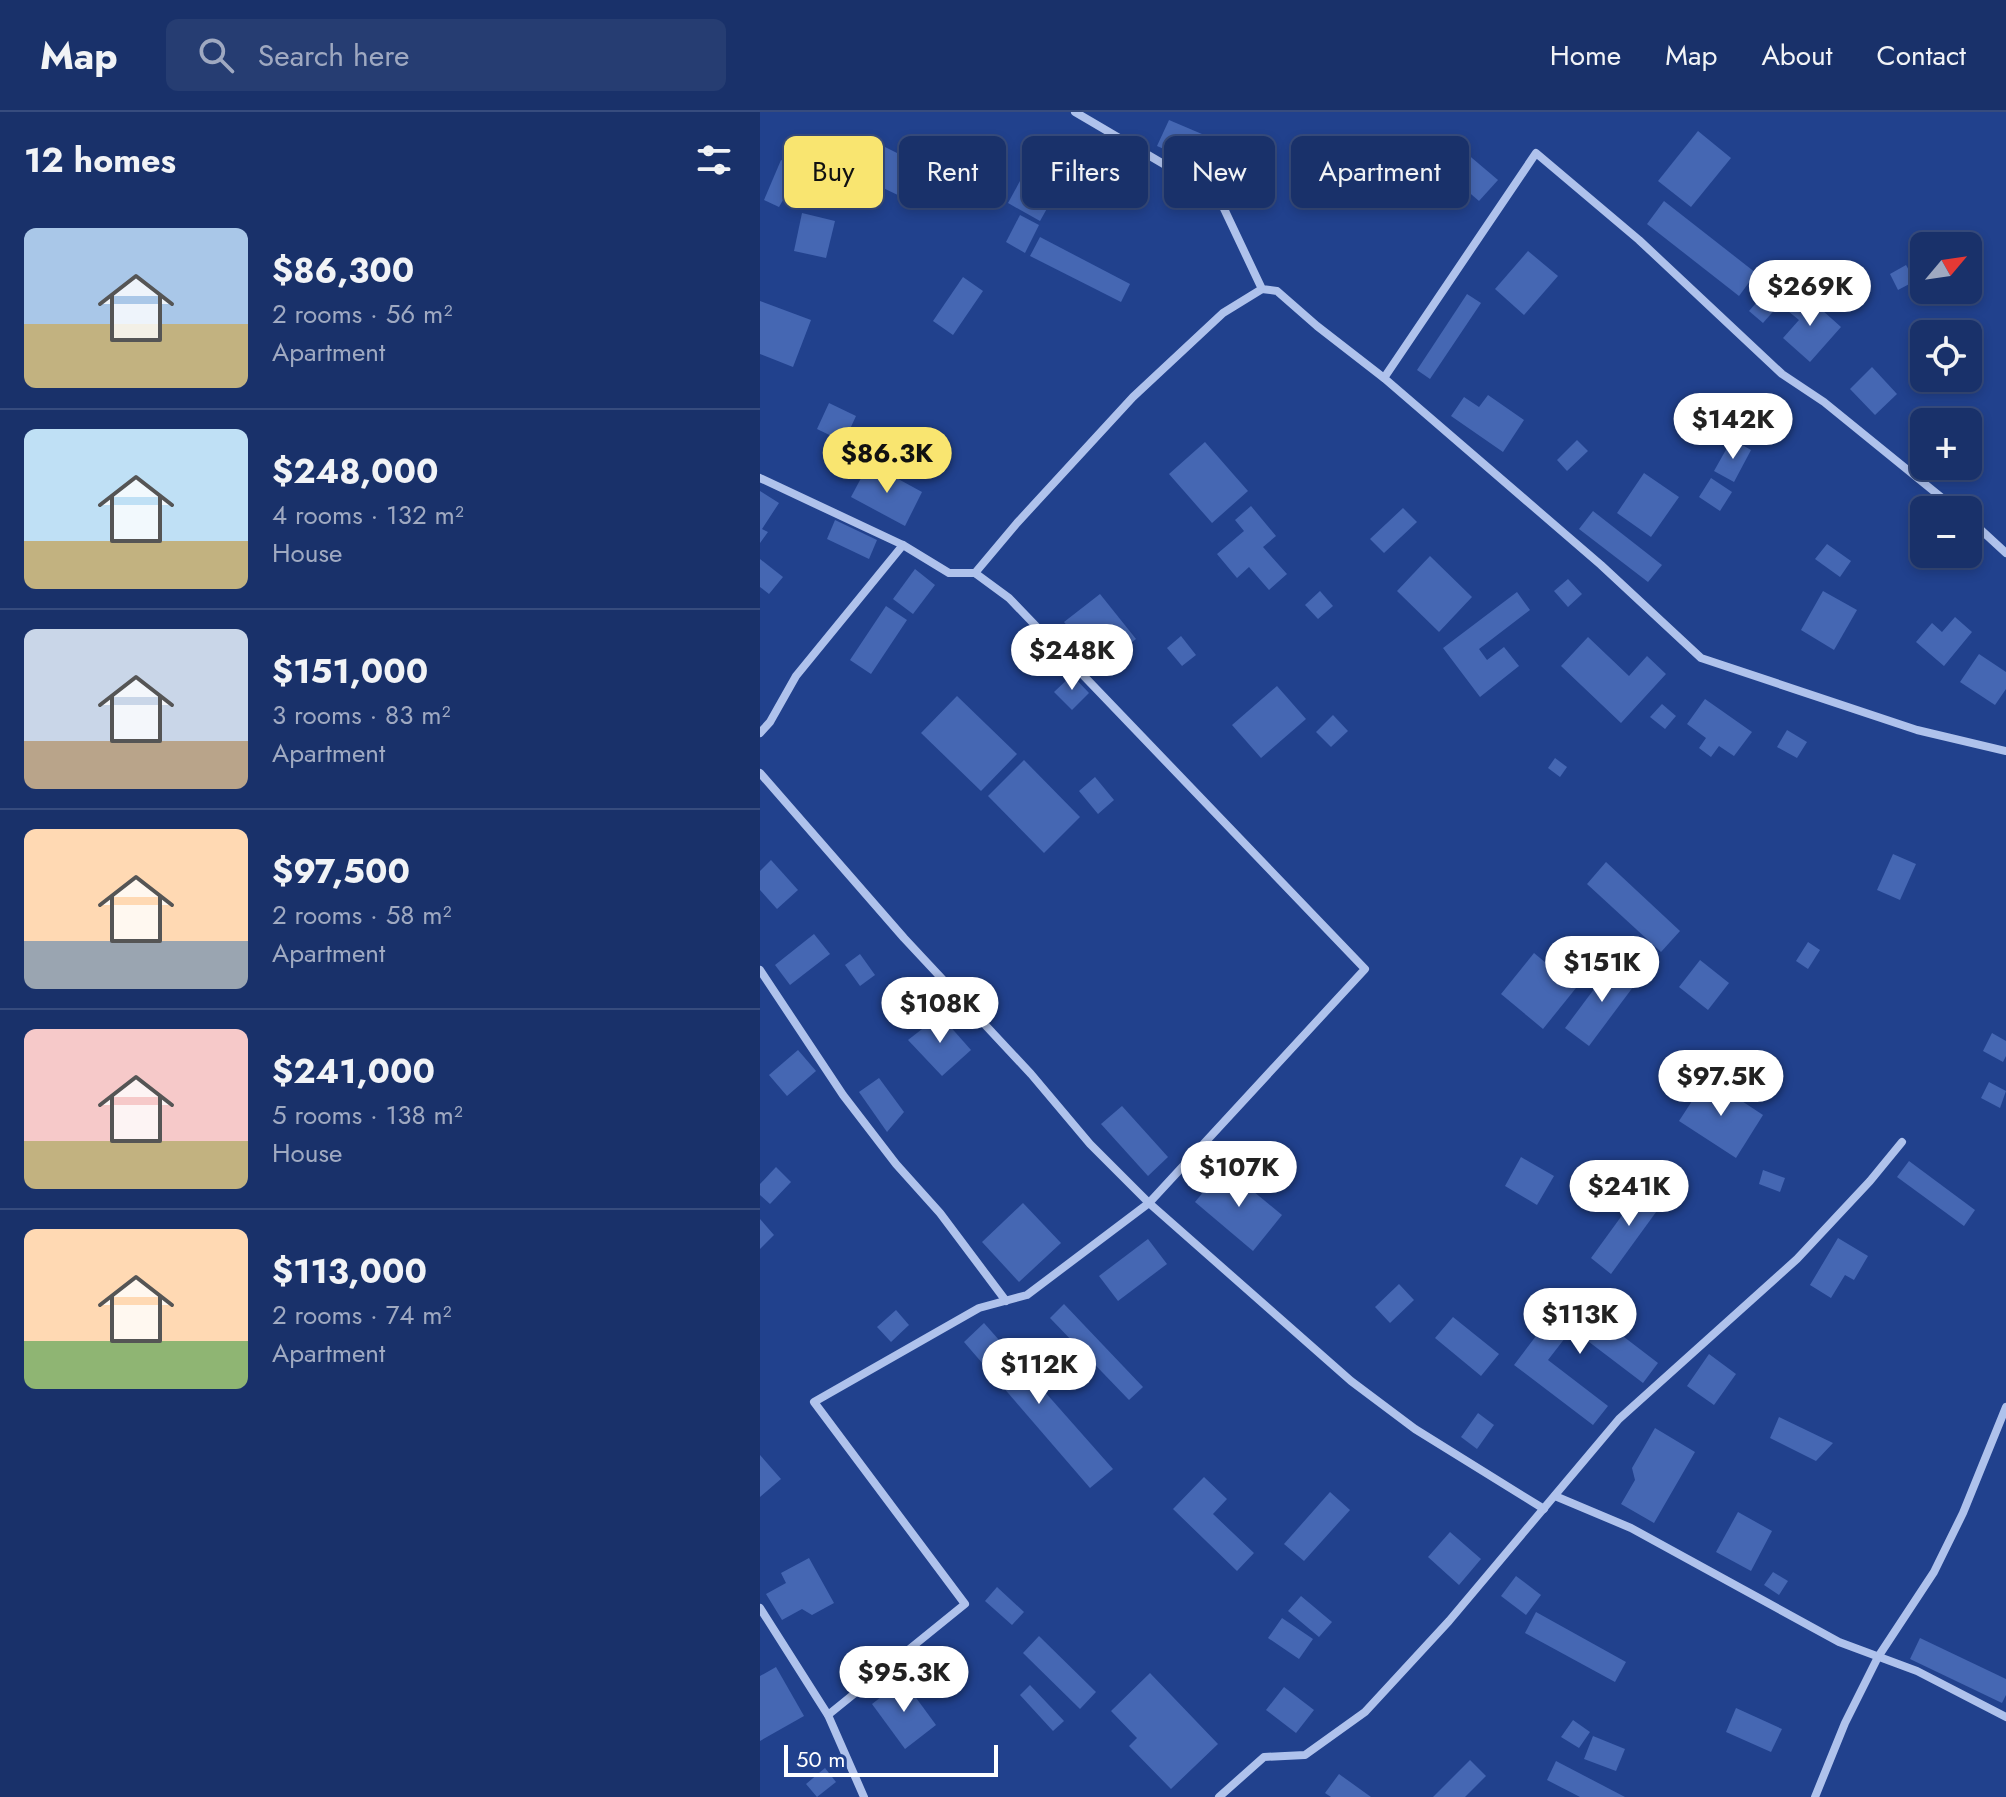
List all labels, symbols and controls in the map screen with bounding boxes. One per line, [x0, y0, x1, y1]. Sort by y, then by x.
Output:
search box [166, 19, 726, 91]
text: Map [40, 28, 118, 83]
icon: search [194, 33, 238, 77]
text: Search here [258, 34, 410, 77]
text: Home [1550, 35, 1621, 76]
text: Map [1665, 35, 1717, 76]
text: About [1761, 35, 1833, 76]
text: Contact [1877, 35, 1966, 76]
text: 12 homes [24, 136, 176, 185]
chip: Buy [784, 136, 883, 208]
chip: Rent [899, 136, 1006, 208]
chip: Filters [1022, 136, 1148, 208]
chip: New [1164, 136, 1275, 208]
chip: Apartment [1291, 136, 1469, 208]
icon: filters [692, 138, 736, 182]
north arrow [1910, 232, 1982, 304]
map controls [1910, 232, 1982, 568]
text: $86,300 [272, 246, 414, 295]
icon: home [88, 260, 184, 356]
pin: $269K [1754, 260, 1866, 328]
text: $269K [1767, 267, 1853, 305]
text: 2 rooms · 56 m² [272, 295, 452, 333]
button: locate [1910, 320, 1982, 392]
text: Apartment [272, 333, 385, 371]
pin: $142K [1677, 393, 1789, 461]
text: $142K [1692, 400, 1774, 438]
button: + [1910, 408, 1982, 480]
pin: $86.3K [822, 427, 952, 495]
text: $86.3K [841, 434, 933, 472]
text: $248,000 [272, 447, 439, 496]
icon: home [88, 461, 184, 557]
text: 4 rooms · 132 m² [272, 496, 464, 534]
button: − [1910, 496, 1982, 568]
text: House [272, 534, 342, 572]
pin: $248K [1016, 624, 1128, 692]
text: $248K [1029, 631, 1115, 669]
text: $151,000 [272, 647, 428, 696]
icon: home [88, 661, 184, 757]
text: 3 rooms · 83 m² [272, 696, 451, 734]
text: Apartment [272, 734, 385, 772]
text: $97,500 [272, 847, 410, 896]
icon: home [88, 861, 184, 957]
text: 2 rooms · 58 m² [272, 896, 452, 934]
text: Apartment [272, 934, 385, 972]
pin: $151K [1546, 936, 1658, 1004]
text: $151K [1563, 943, 1641, 981]
pin: $108K [884, 977, 996, 1045]
text: $108K [899, 984, 981, 1022]
text: $241,000 [272, 1047, 435, 1096]
pin: $97.5K [1656, 1050, 1786, 1118]
text: $97.5K [1676, 1057, 1766, 1095]
icon: home [88, 1061, 184, 1157]
text: 5 rooms · 138 m² [272, 1096, 463, 1134]
text: House [272, 1134, 342, 1172]
pin: $107K [1183, 1141, 1295, 1209]
text: $107K [1199, 1148, 1279, 1186]
pin: $241K [1573, 1160, 1685, 1228]
text: $241K [1588, 1167, 1670, 1205]
text: $113,000 [272, 1247, 427, 1296]
icon: home [88, 1261, 184, 1357]
pin: $113K [1524, 1288, 1636, 1356]
text: $113K [1542, 1295, 1618, 1333]
text: 2 rooms · 74 m² [272, 1296, 452, 1334]
text: Apartment [272, 1334, 385, 1372]
pin: $112K [983, 1338, 1095, 1406]
text: $112K [1000, 1345, 1078, 1383]
pin: $95.3K [839, 1646, 969, 1714]
text: $95.3K [857, 1653, 951, 1691]
scale bar [784, 1741, 998, 1777]
text: 50 m [796, 1743, 845, 1775]

